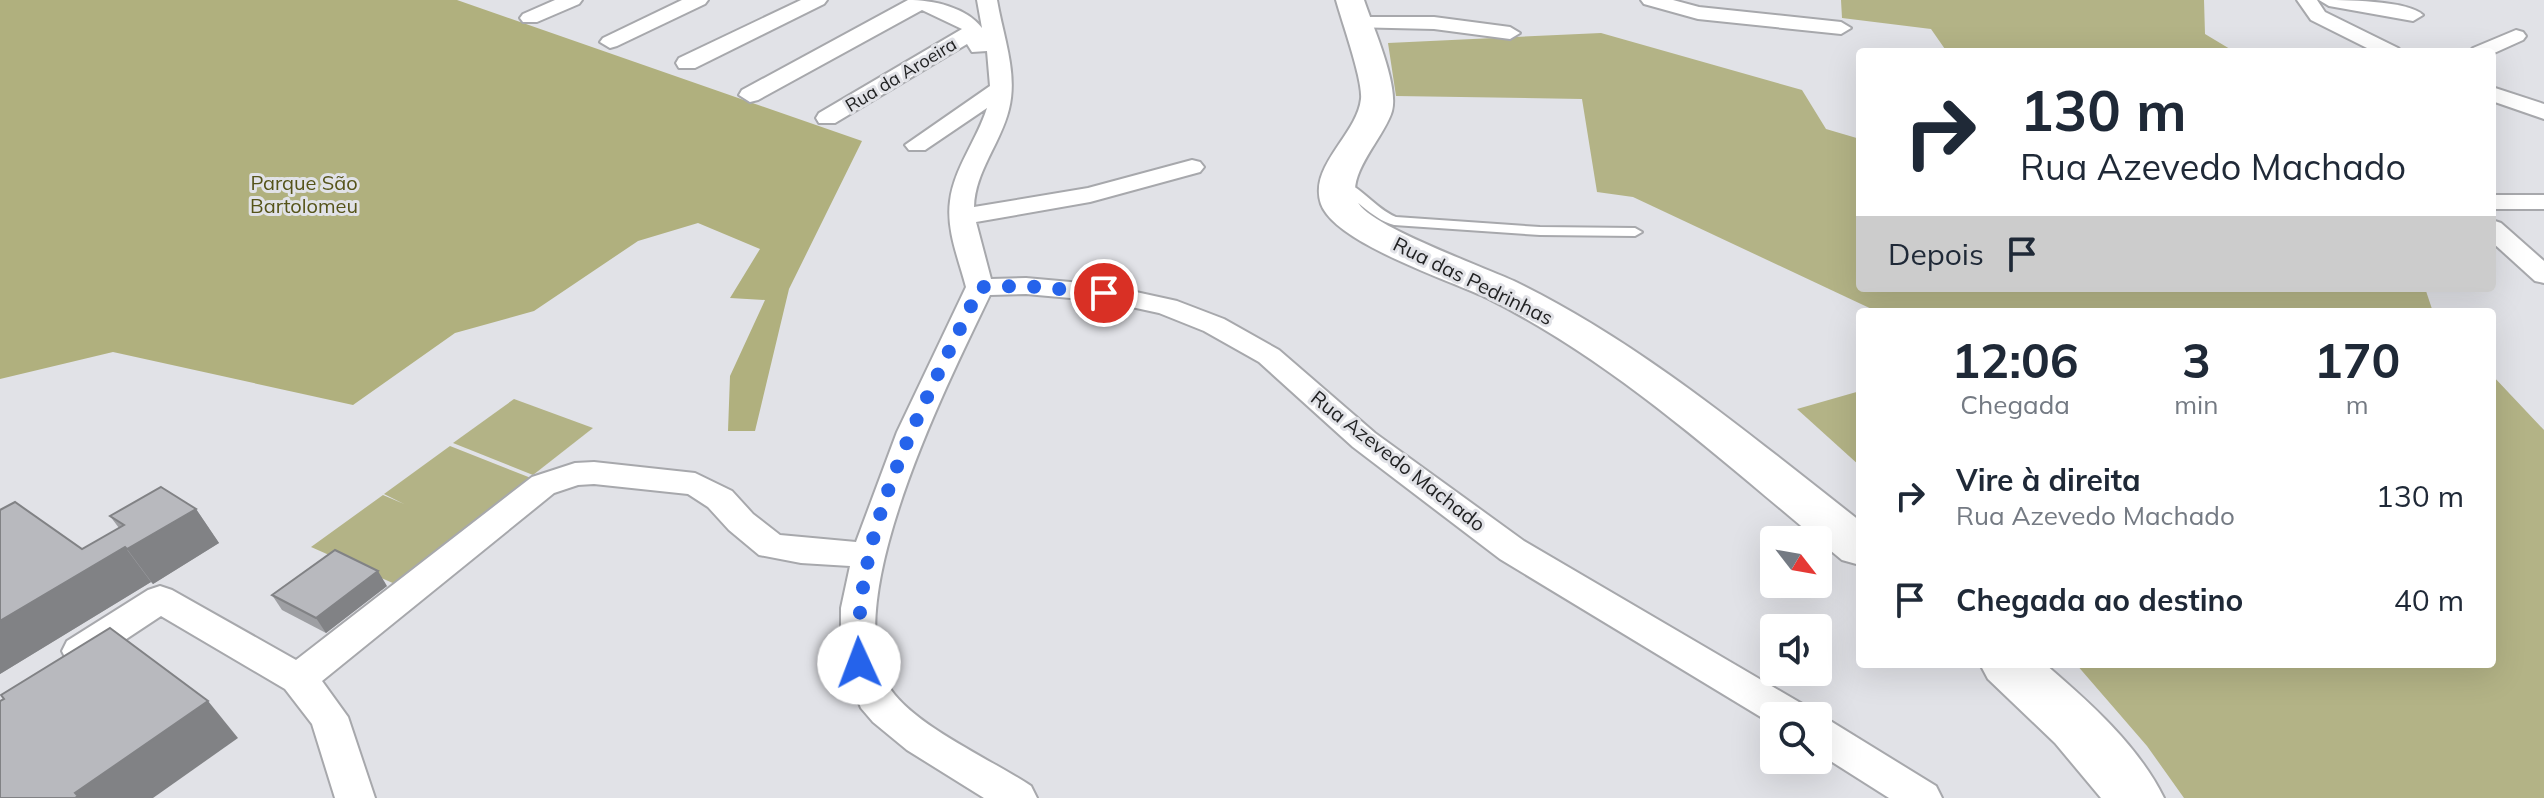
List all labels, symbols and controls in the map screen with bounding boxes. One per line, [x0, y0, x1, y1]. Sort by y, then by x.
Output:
street label: Rua da Aroeira [841, 32, 961, 117]
text: 130 m [2020, 75, 2187, 145]
icon: right [1888, 80, 1992, 184]
text: Rua Azevedo Machado [2020, 144, 2406, 189]
park label: Parque São Bartolomeu [250, 170, 358, 218]
street label: Rua das Pedrinhas [1389, 231, 1557, 330]
icon: arrive [2000, 232, 2044, 276]
text: Depois [1888, 235, 1984, 273]
pin [1070, 259, 1138, 327]
icon: arrive [1082, 271, 1126, 315]
text: 12:06 [1952, 330, 2079, 390]
text: 3 [2182, 330, 2211, 390]
text: 170 [2314, 330, 2400, 390]
street label: Rua Azevedo Machado [1306, 385, 1490, 536]
text: Chegada [1960, 388, 2070, 421]
text: min [2174, 388, 2218, 421]
text: m [2346, 388, 2369, 421]
text: Vire à direita [1956, 461, 2141, 499]
icon: right [1888, 474, 1932, 518]
text: 130 m [2376, 477, 2464, 515]
text: Rua Azevedo Machado [1956, 499, 2235, 532]
north arrow [1760, 526, 1832, 598]
map controls [1760, 526, 1832, 774]
icon: arrive [1888, 578, 1932, 622]
text: Chegada ao destino [1956, 581, 2243, 619]
text: 40 m [2394, 581, 2464, 619]
button: sound [1760, 614, 1832, 686]
position arrow [817, 621, 901, 705]
button: search [1760, 702, 1832, 774]

